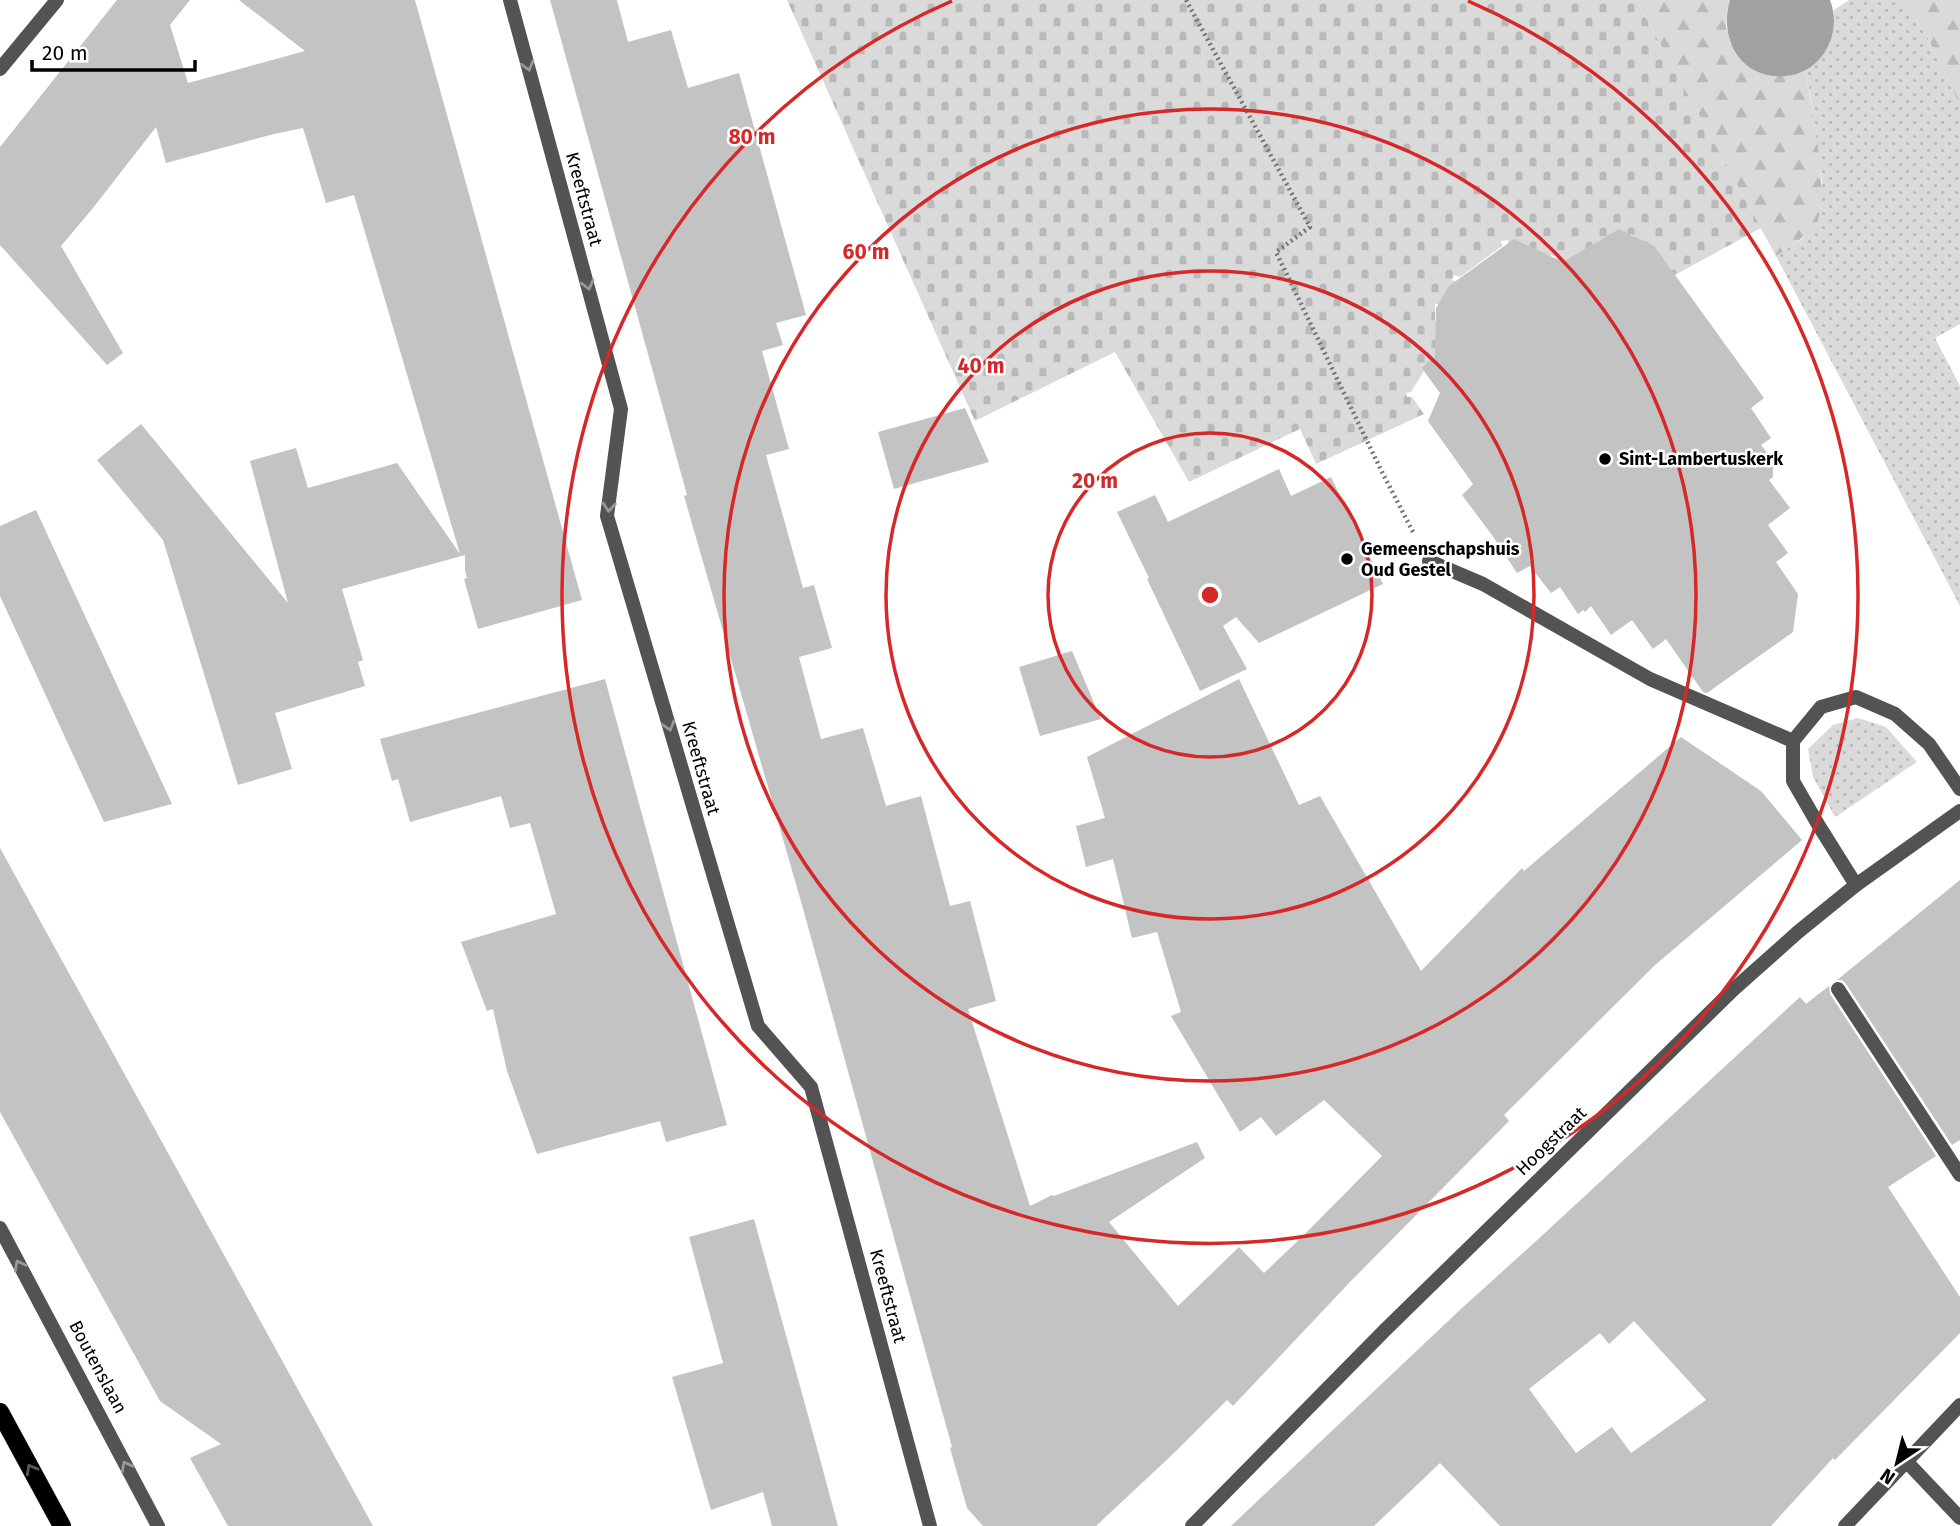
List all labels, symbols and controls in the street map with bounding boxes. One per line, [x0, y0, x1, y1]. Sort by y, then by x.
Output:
scale bar [32, 28, 194, 72]
text: 20 m [42, 40, 88, 66]
one-way arrow [519, 60, 534, 72]
text: 80 m [728, 124, 776, 150]
street label: Kreeftstraat [561, 150, 607, 249]
text: 60 m [843, 239, 889, 265]
one-way arrow [579, 279, 594, 291]
text: 40 m [958, 353, 1004, 379]
place label: Sint-Lambertuskerk [1619, 448, 1784, 470]
marker: Sint-Lambertuskerk [1597, 451, 1613, 467]
text: 20 m [1072, 468, 1118, 494]
one-way arrow [602, 502, 617, 513]
place label: Gemeenschapshuis Oud Gestel [1361, 538, 1520, 581]
marker: Gemeenschapshuis Oud Gestel [1339, 551, 1355, 567]
centre of rings [1198, 583, 1222, 607]
street label: Kreeftstraat [677, 719, 725, 818]
one-way arrow [661, 720, 676, 732]
street label: Hoogstraat [1511, 1102, 1591, 1180]
street label: Kreeftstraat [865, 1247, 911, 1346]
one-way arrow [14, 1260, 28, 1272]
street label: Boutenslaan [64, 1317, 132, 1417]
north arrow [1862, 1428, 1932, 1498]
one-way arrow [121, 1461, 134, 1473]
text: N [1876, 1463, 1899, 1490]
one-way arrow [26, 1464, 39, 1476]

